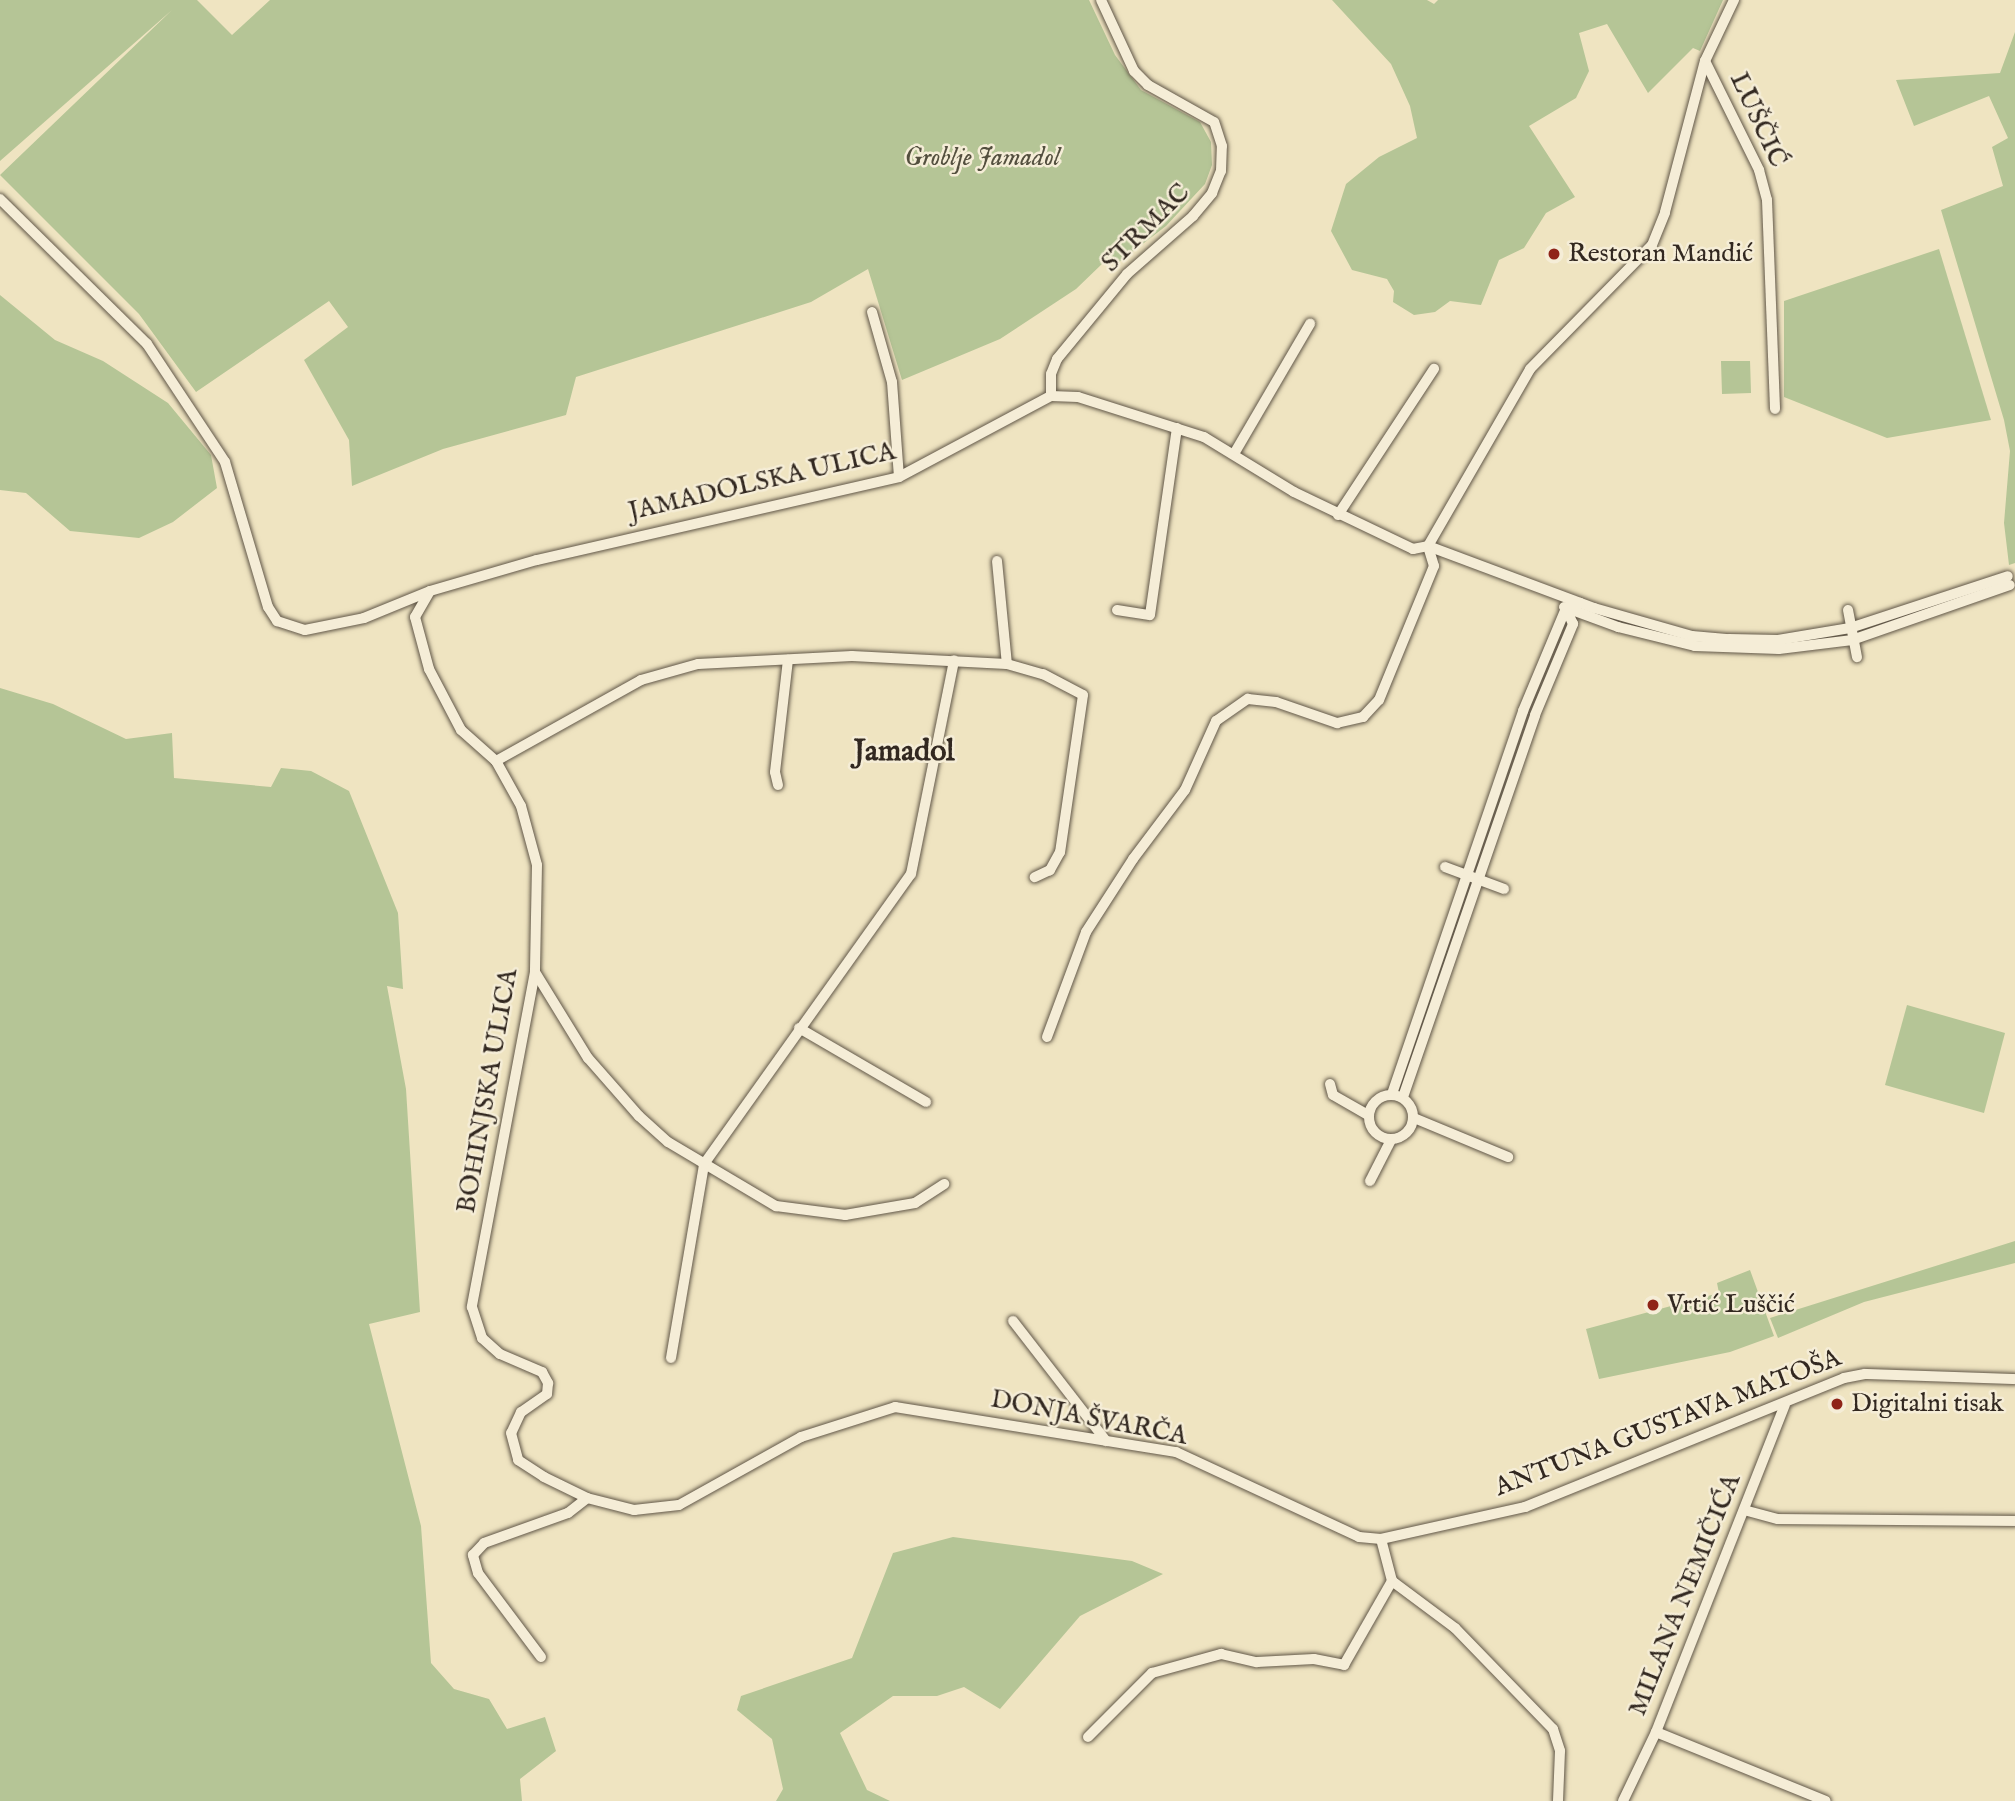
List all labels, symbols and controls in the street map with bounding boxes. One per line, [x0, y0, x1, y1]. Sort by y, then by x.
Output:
street label: LUŠČIĆ [1722, 68, 1794, 172]
park label: Groblje Jamadol [904, 142, 1060, 174]
street label: STRMAC [1095, 177, 1197, 279]
place label: Restoran Mandić [1568, 238, 1753, 270]
marker: Restoran Mandić [1546, 246, 1562, 262]
street label: JAMADOLSKA ULICA [625, 436, 899, 528]
district label: Jamadol [854, 734, 954, 770]
street label: BOHINJSKA ULICA [451, 966, 525, 1216]
place label: Vrtić Luščić [1667, 1289, 1795, 1321]
marker: Vrtić Luščić [1645, 1297, 1661, 1313]
street label: ANTUNA GUSTAVA MATOŠA [1490, 1342, 1846, 1504]
street label: DONJA ŠVARČA [988, 1384, 1190, 1452]
place label: Digitalni tisak [1851, 1388, 2004, 1420]
marker: Digitalni tisak [1829, 1396, 1845, 1412]
street label: MILANA NEMIČIĆA [1622, 1469, 1748, 1721]

